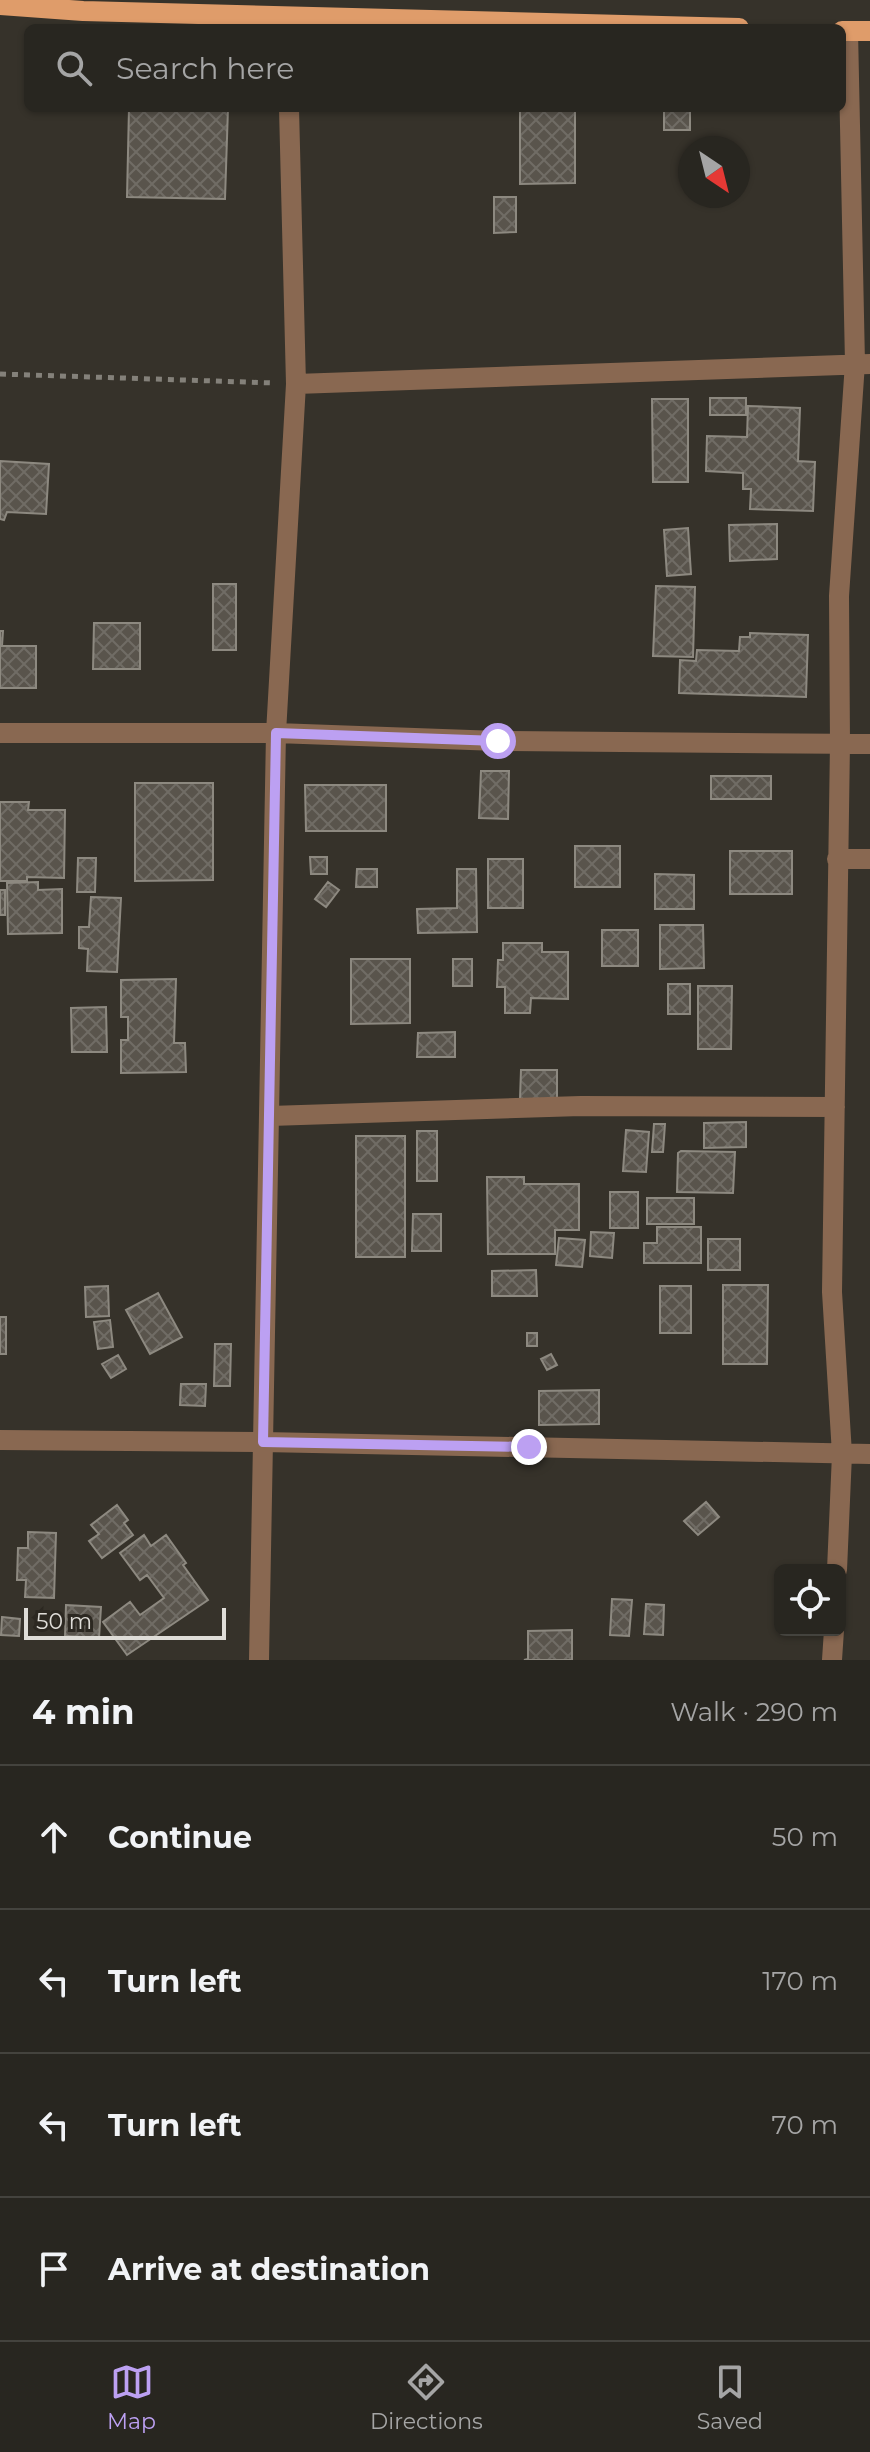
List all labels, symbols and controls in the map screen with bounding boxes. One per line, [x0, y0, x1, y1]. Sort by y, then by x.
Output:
search box [24, 24, 846, 112]
icon: search [52, 46, 96, 90]
text: Search here [116, 50, 294, 87]
north arrow [678, 136, 750, 208]
route start [480, 723, 516, 759]
route end [511, 1429, 547, 1465]
map controls [774, 1564, 846, 1636]
button: locate [774, 1564, 846, 1636]
scale bar [24, 1604, 226, 1640]
text: 50 m [36, 1608, 92, 1635]
text: 4 min [32, 1691, 134, 1733]
text: Walk · 290 m [670, 1696, 838, 1728]
icon: ahead [32, 1815, 76, 1859]
text: Continue [108, 1819, 252, 1856]
text: 50 m [772, 1821, 838, 1853]
icon: left [32, 1959, 76, 2003]
text: Turn left [108, 1963, 241, 2000]
text: 170 m [762, 1965, 838, 1997]
icon: left [32, 2103, 76, 2147]
text: Turn left [108, 2107, 241, 2144]
text: 70 m [772, 2109, 838, 2141]
icon: arrive [32, 2247, 76, 2291]
text: Arrive at destination [108, 2251, 430, 2288]
tab: Map [107, 2360, 156, 2435]
tab: Directions [370, 2360, 483, 2435]
tab: Saved [697, 2360, 763, 2435]

